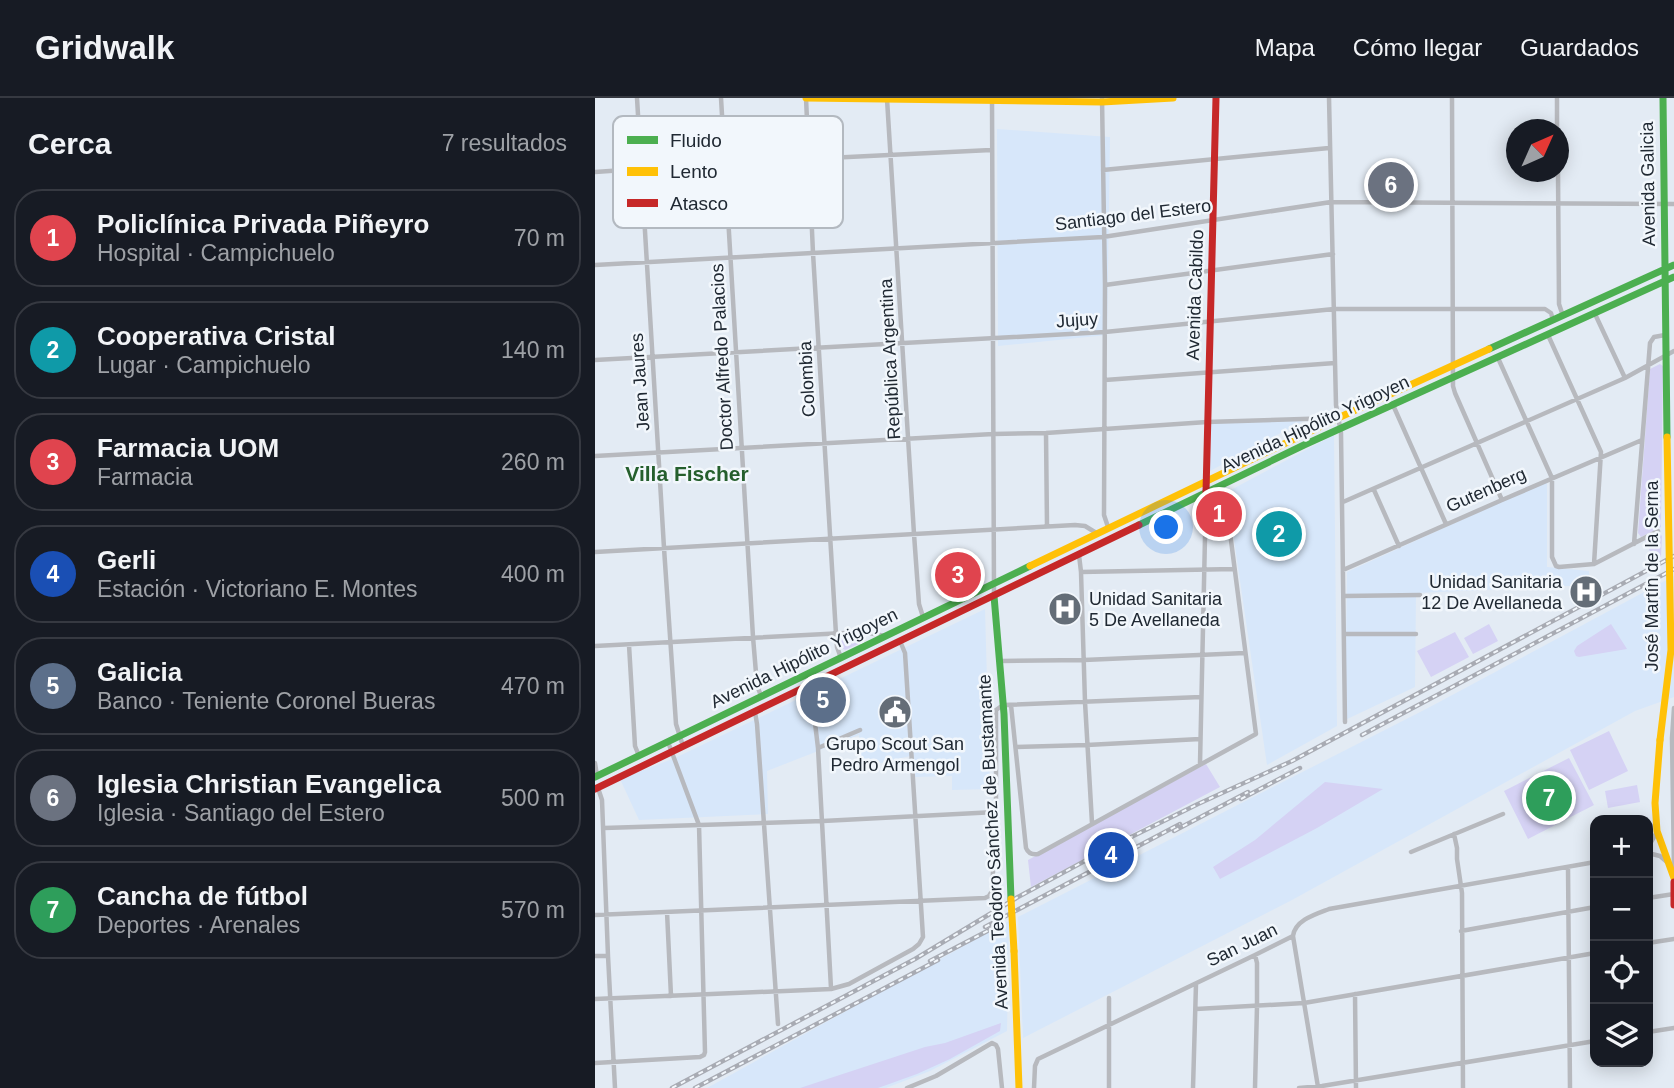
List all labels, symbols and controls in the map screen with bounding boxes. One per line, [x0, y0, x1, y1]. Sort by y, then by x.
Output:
text: Gridwalk [35, 29, 174, 66]
text: Mapa [1255, 34, 1315, 61]
text: Cómo llegar [1353, 34, 1482, 61]
text: Guardados [1520, 34, 1639, 61]
legend [613, 116, 843, 228]
north arrow [1506, 119, 1569, 182]
street label: Avenida Galicia [1637, 120, 1659, 247]
text: Cerca [28, 127, 111, 160]
text: 7 resultados [442, 130, 567, 156]
text: Fluido [670, 130, 722, 151]
pin: 6 [1368, 159, 1414, 211]
text: Lento [670, 161, 718, 182]
text: Atasco [670, 193, 728, 214]
street label: Santiago del Estero [1054, 196, 1212, 234]
text: Policlínica Privada Piñeyro [97, 209, 429, 239]
text: 1 [47, 225, 59, 251]
text: 70 m [514, 225, 565, 251]
street label: Avenida Cabildo [1183, 229, 1207, 361]
text: Hospital · Campichuelo [97, 240, 335, 266]
street label: Doctor Alfredo Palacios [707, 263, 737, 451]
street label: República Argentina [876, 277, 904, 440]
street label: Jujuy [1055, 309, 1099, 331]
text: Cooperativa Cristal [97, 321, 335, 351]
street label: Jean Jaures [627, 332, 653, 432]
text: 2 [47, 337, 59, 363]
text: 140 m [501, 337, 565, 363]
street label: Colombia [795, 340, 819, 417]
text: Lugar · Campichuelo [97, 352, 311, 378]
street label: Avenida Hipólito Yrigoyen [1218, 372, 1412, 476]
text: Farmacia UOM [97, 433, 279, 463]
text: 3 [47, 449, 59, 475]
text: 260 m [501, 449, 565, 475]
district label: Villa Fischer [625, 462, 749, 485]
text: Farmacia [97, 464, 193, 490]
street label: Gutenberg [1443, 464, 1529, 516]
street label: José Martín de la Serna [1642, 479, 1662, 672]
pin: 1 [1196, 488, 1242, 540]
pin: 2 [1256, 508, 1302, 560]
your location [1149, 510, 1183, 544]
text: Gerli [97, 545, 156, 575]
pin: 3 [935, 549, 981, 601]
text: 4 [47, 561, 59, 587]
text: 400 m [501, 561, 565, 587]
place label: Unidad Sanitaria 12 De Avellaneda [1421, 572, 1563, 613]
hospital icon: Unidad Sanitaria 12 De Avellaneda [1567, 573, 1605, 611]
text: Estación · Victoriano E. Montes [97, 576, 417, 602]
place label: Unidad Sanitaria 5 De Avellaneda [1089, 589, 1223, 630]
hospital icon: Unidad Sanitaria 5 De Avellaneda [1046, 590, 1084, 628]
street label: Avenida Hipólito Yrigoyen [707, 604, 901, 712]
text: Galicia [97, 657, 182, 687]
text: 5 [47, 673, 59, 699]
text: 470 m [501, 673, 565, 699]
pin: 5 [800, 674, 846, 726]
street label: Avenida Teodoro Sánchez de Bustamante [974, 674, 1012, 1010]
text: Banco · Teniente Coronel Bueras [97, 688, 435, 714]
public building icon: Grupo Scout San Pedro Armengol [876, 693, 914, 731]
place label: Grupo Scout San Pedro Armengol [826, 734, 964, 775]
text: Iglesia Christian Evangelica [97, 769, 441, 799]
pin: 7 [1526, 772, 1572, 824]
text: 6 [47, 785, 59, 811]
text: 500 m [501, 785, 565, 811]
text: Iglesia · Santiago del Estero [97, 800, 385, 826]
map controls [1590, 815, 1653, 1067]
button: + [1590, 815, 1653, 878]
pin: 4 [1088, 829, 1134, 881]
button: − [1590, 878, 1653, 941]
text: Cancha de fútbol [97, 881, 308, 911]
text: 7 [47, 897, 59, 923]
text: 570 m [501, 897, 565, 923]
text: Deportes · Arenales [97, 912, 300, 938]
street label: San Juan [1203, 919, 1281, 971]
button: locate [1590, 941, 1653, 1004]
button: layers [1590, 1004, 1653, 1067]

